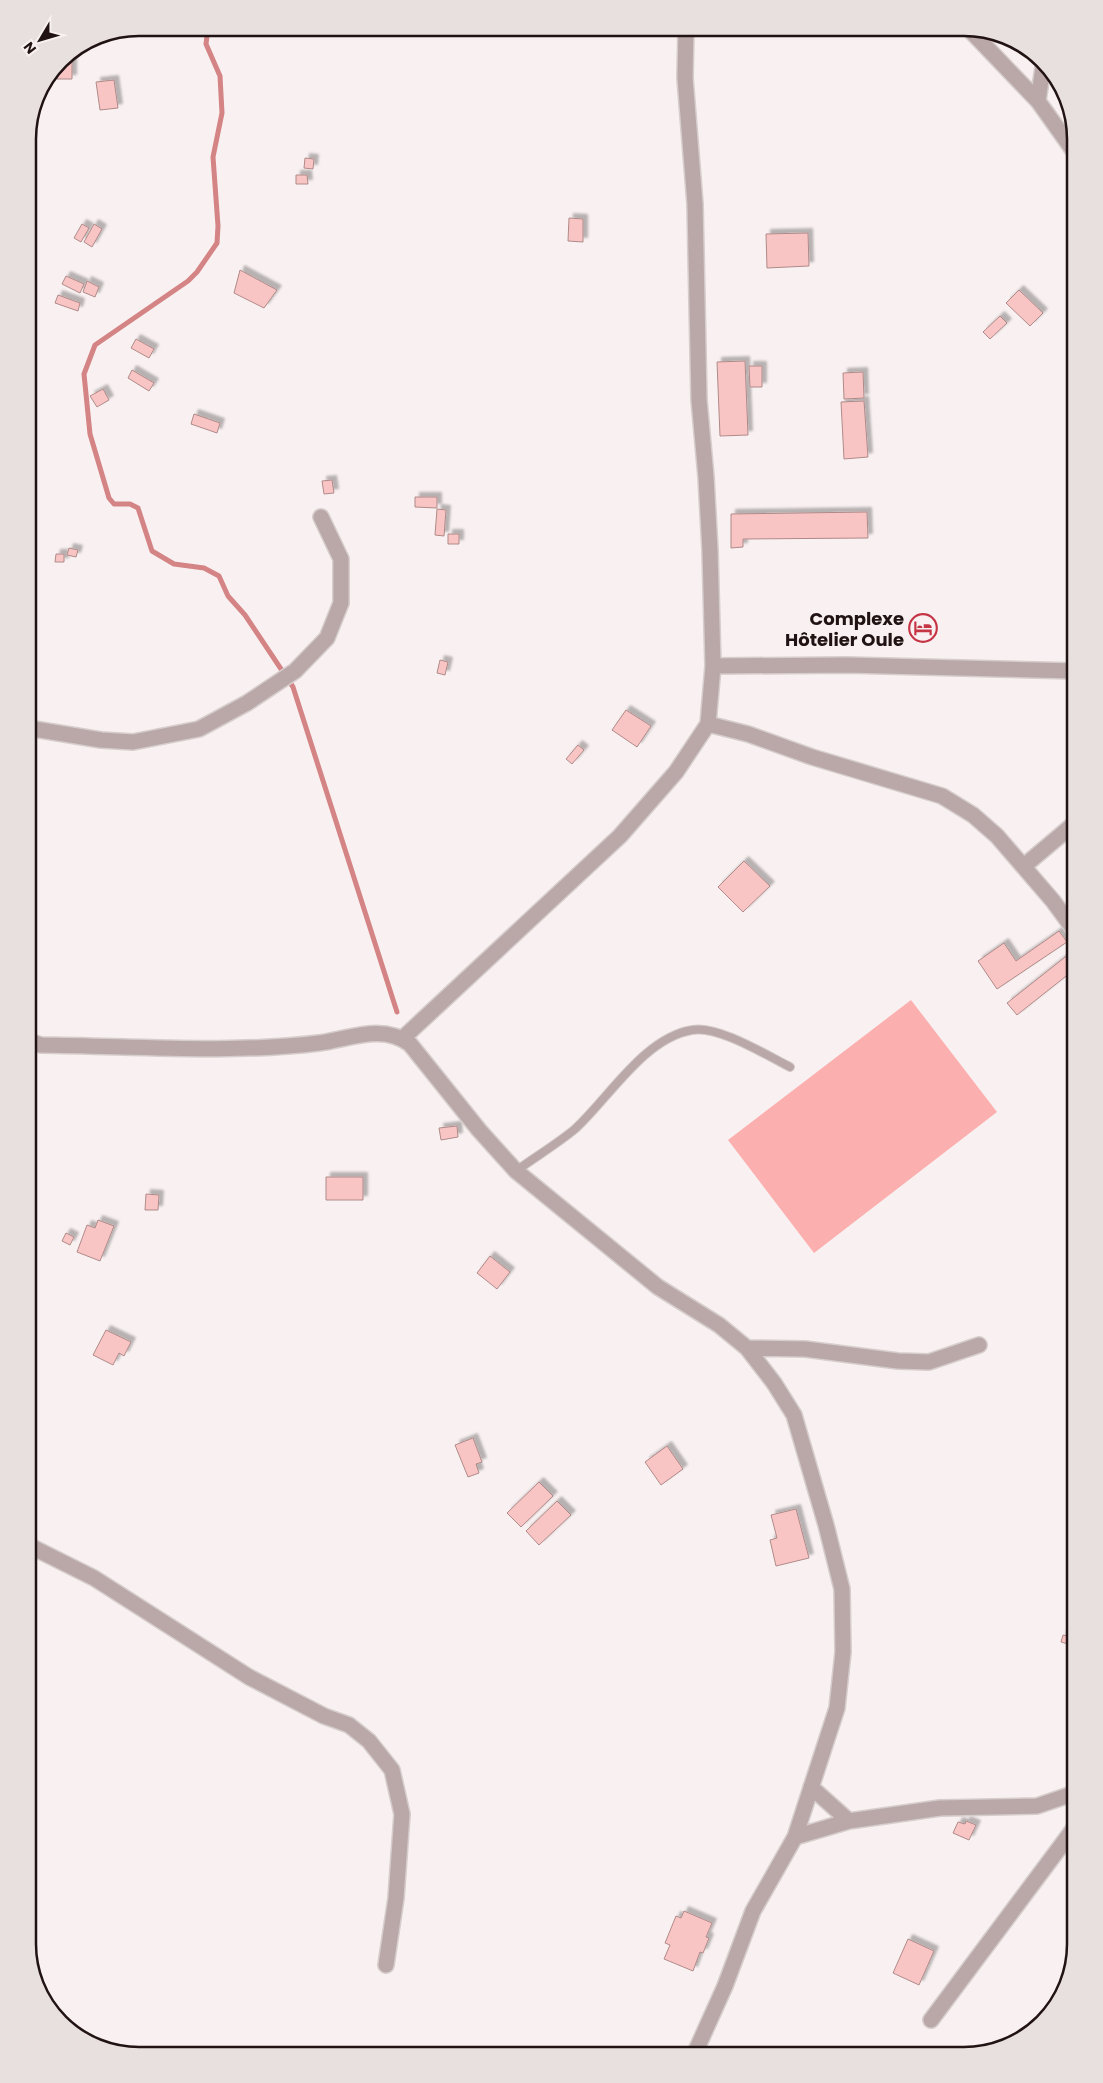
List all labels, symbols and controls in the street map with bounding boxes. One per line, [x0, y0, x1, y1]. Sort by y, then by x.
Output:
north arrow [15, 15, 65, 65]
text: N [19, 38, 41, 58]
place label: Complexe Hôtelier Oule [785, 606, 904, 652]
hotel icon: Complexe Hôtelier Oule [908, 613, 938, 643]

